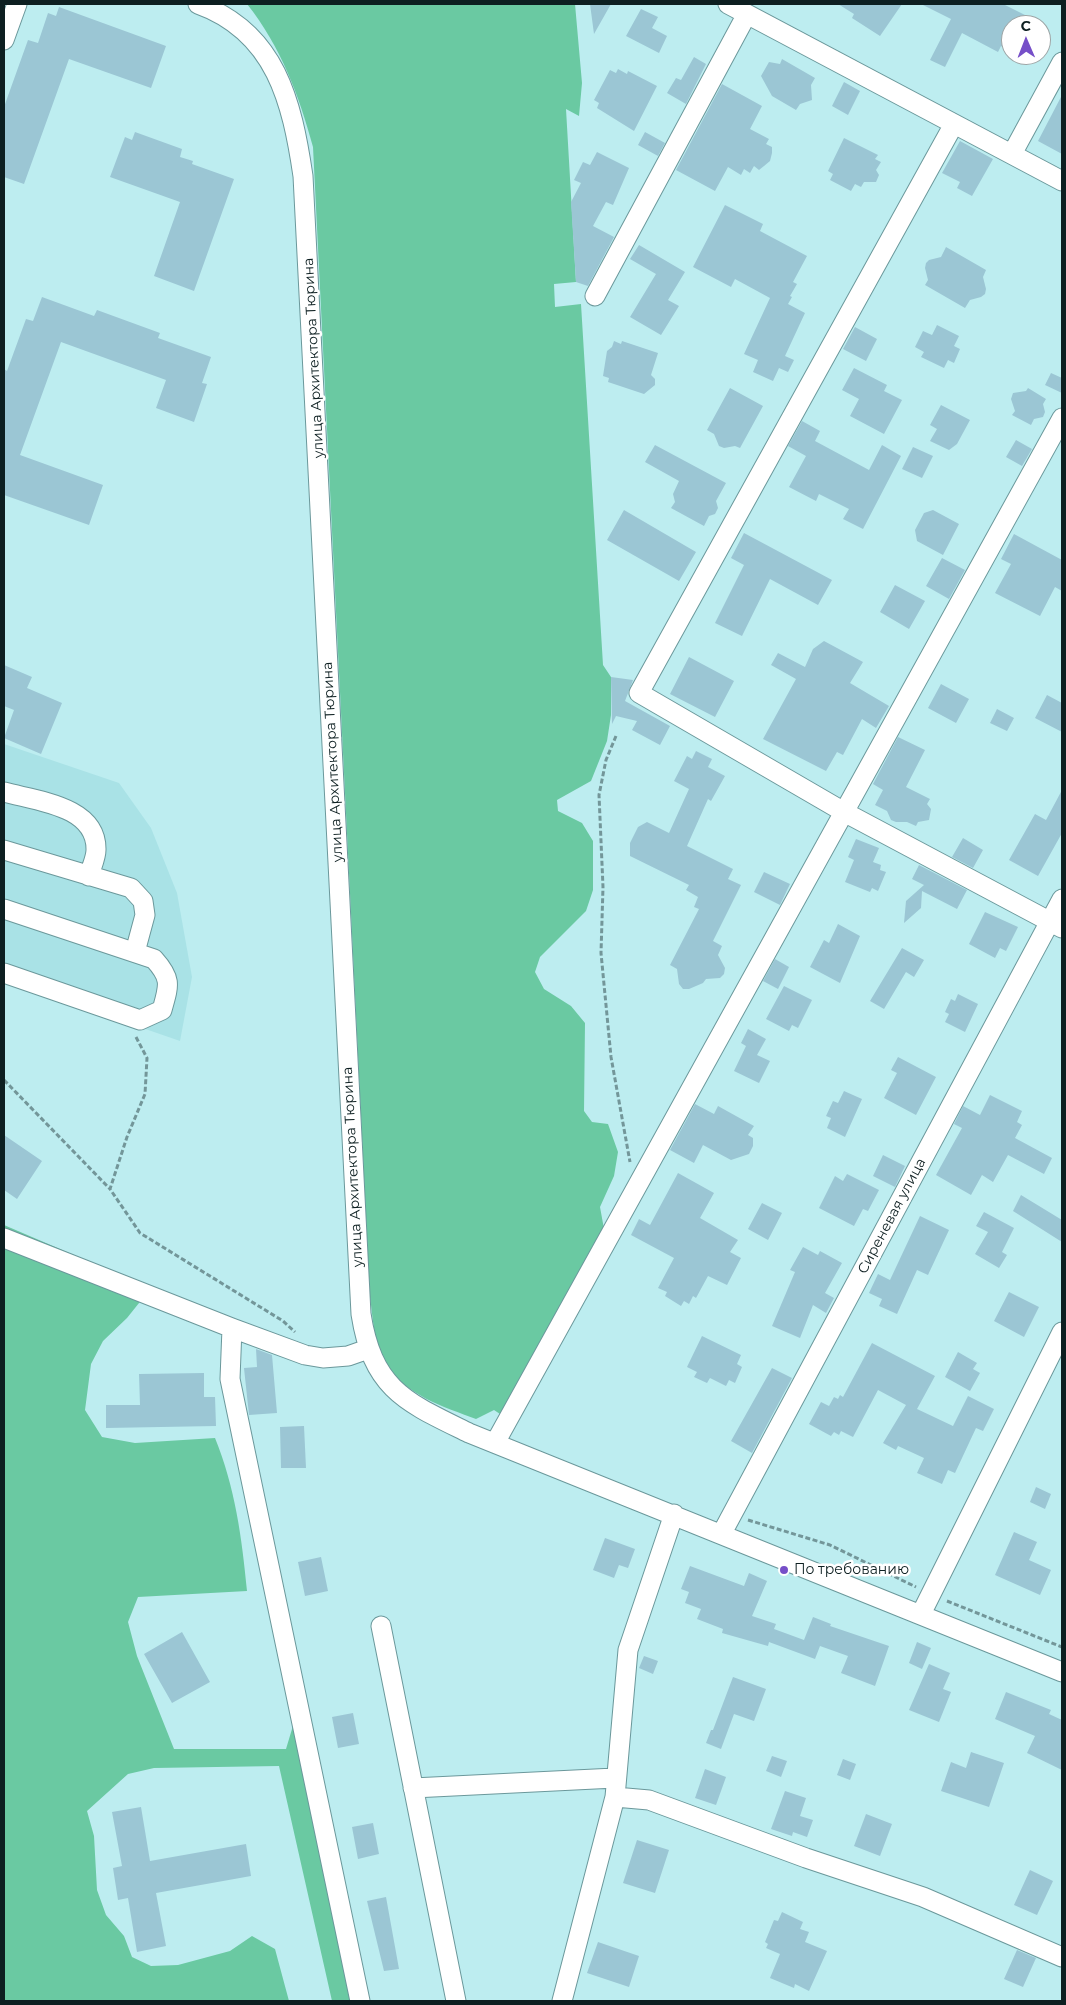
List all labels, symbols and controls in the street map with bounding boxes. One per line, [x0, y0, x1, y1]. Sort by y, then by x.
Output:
north arrow [1001, 15, 1051, 65]
text: С [1021, 17, 1031, 35]
street label: улица Архитектора Тюрина [300, 257, 328, 459]
street label: улица Архитектора Тюрина [319, 661, 347, 863]
street label: улица Архитектора Тюрина [339, 1066, 367, 1268]
street label: Сиреневая улица [854, 1155, 930, 1277]
place label: По требованию [794, 1562, 909, 1578]
marker: По требованию [778, 1564, 790, 1576]

